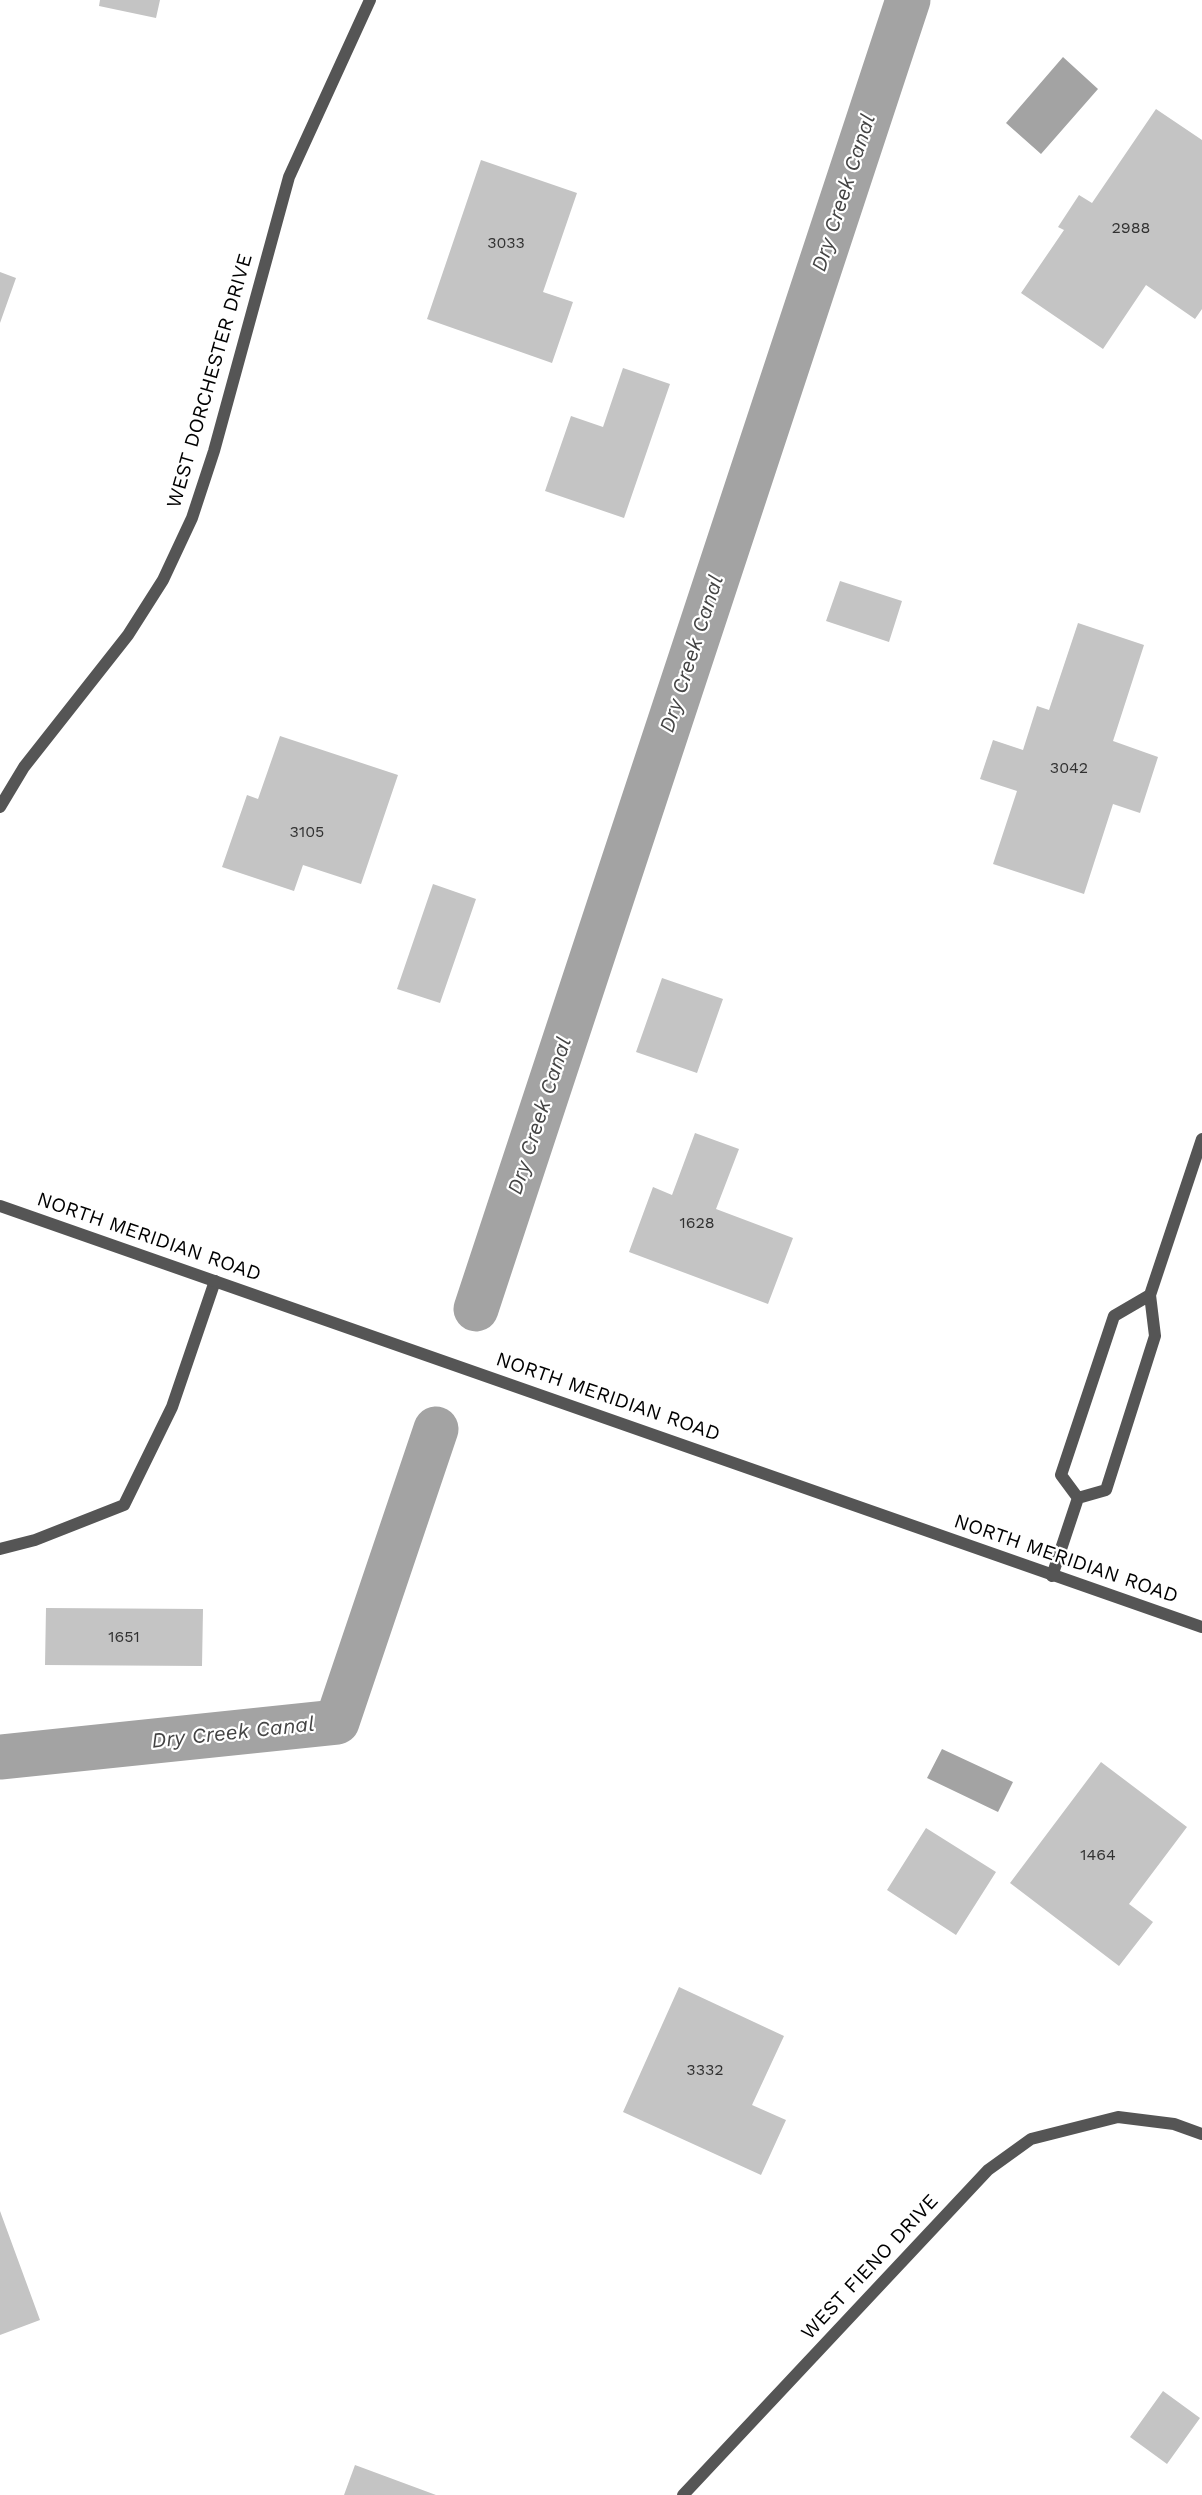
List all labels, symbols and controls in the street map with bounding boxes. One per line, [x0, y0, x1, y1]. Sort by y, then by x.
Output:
water label: Dry Creek Canal [807, 111, 881, 275]
house number: 2988 [1112, 218, 1150, 238]
house number: 3033 [487, 233, 525, 253]
street label: WEST DORCHESTER DRIVE [162, 251, 258, 511]
water label: Dry Creek Canal [655, 572, 729, 736]
house number: 3042 [1050, 758, 1088, 778]
house number: 3105 [290, 822, 324, 842]
water label: Dry Creek Canal [503, 1034, 577, 1198]
street label: NORTH MERIDIAN ROAD [34, 1187, 264, 1287]
house number: 1628 [679, 1213, 715, 1233]
street label: NORTH MERIDIAN ROAD [493, 1347, 723, 1447]
street label: NORTH MERIDIAN ROAD [951, 1509, 1181, 1609]
house number: 1651 [108, 1627, 140, 1647]
water label: Dry Creek Canal [150, 1712, 316, 1754]
house number: 1464 [1080, 1845, 1116, 1865]
house number: 3332 [686, 2060, 724, 2080]
street label: WEST FIENO DRIVE [797, 2189, 943, 2345]

